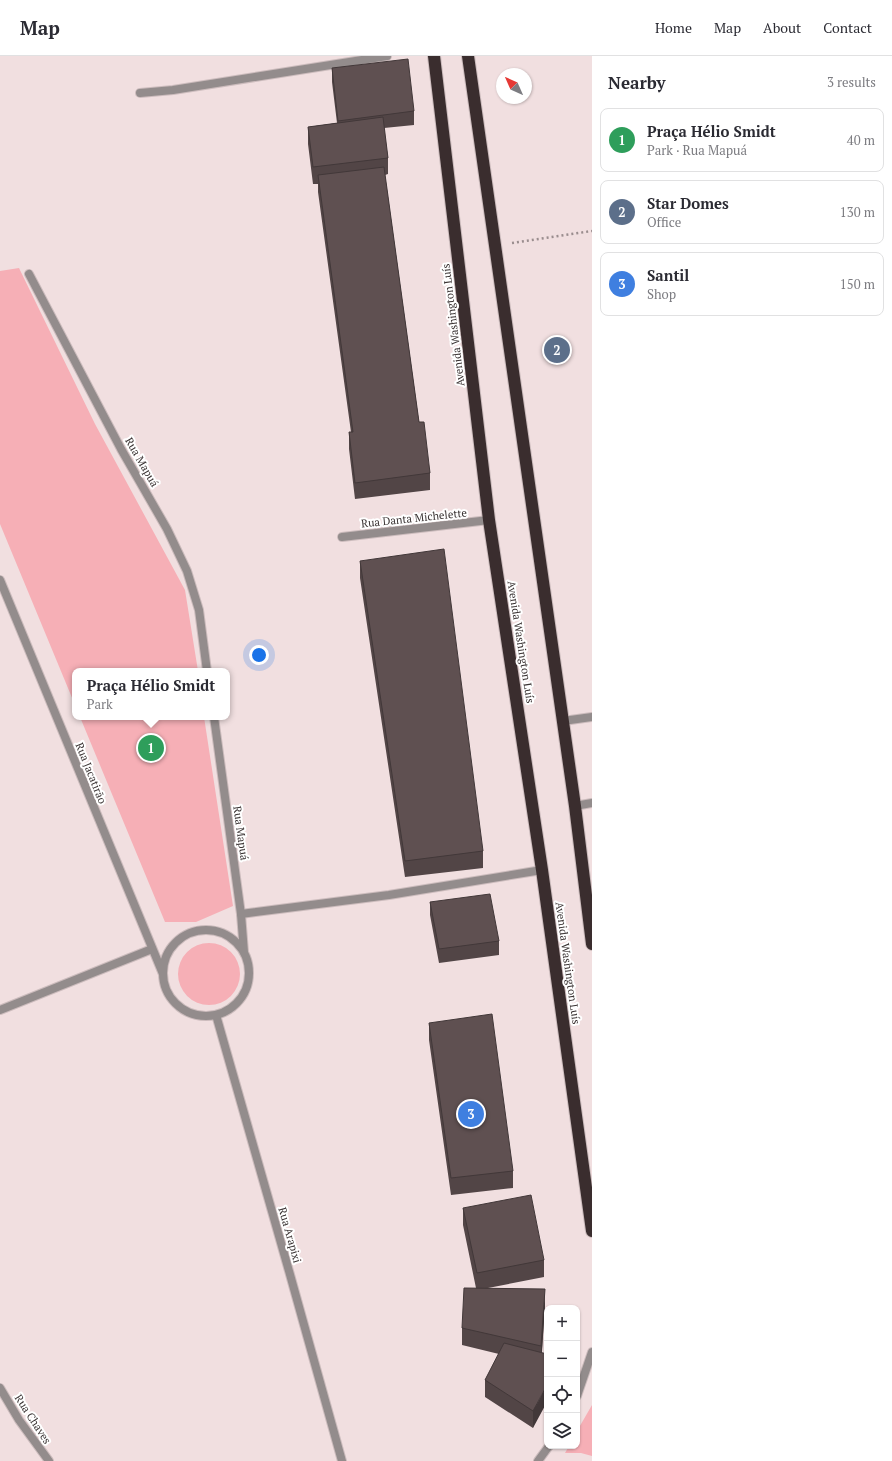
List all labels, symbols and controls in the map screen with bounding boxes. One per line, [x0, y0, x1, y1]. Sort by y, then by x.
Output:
text: Map [20, 15, 60, 40]
text: Home [655, 18, 692, 37]
text: Map [714, 18, 741, 37]
text: About [763, 18, 801, 37]
text: Contact [823, 18, 872, 37]
north arrow [496, 68, 532, 104]
text: Nearby [608, 71, 666, 94]
text: 3 results [827, 73, 876, 91]
text: Praça Hélio Smidt [647, 121, 776, 141]
text: 1 [618, 131, 626, 149]
text: 40 m [847, 131, 875, 149]
text: Park · Rua Mapuá [647, 141, 747, 159]
text: Star Domes [647, 193, 729, 213]
text: 2 [618, 203, 626, 221]
text: 130 m [840, 203, 875, 221]
text: Office [647, 213, 681, 231]
street label: Avenida Washington Luís [438, 263, 467, 387]
text: Santil [647, 265, 689, 285]
text: 3 [618, 275, 626, 293]
text: 150 m [840, 275, 875, 293]
text: Shop [647, 285, 676, 303]
pin: 2 [544, 335, 570, 365]
street label: Rua Mapuá [122, 435, 162, 490]
street label: Rua Danta Michelette [360, 505, 468, 531]
street label: Avenida Washington Luís [504, 580, 538, 704]
your location [249, 645, 269, 665]
popup [72, 668, 230, 720]
text: Praça Hélio Smidt [87, 675, 215, 695]
text: Park [87, 695, 113, 713]
pin: 1 [138, 733, 164, 763]
street label: Rua Jacatirão [72, 740, 110, 806]
street label: Rua Mapuá [230, 805, 252, 862]
street label: Avenida Washington Luís [552, 901, 584, 1025]
pin: 3 [458, 1099, 484, 1129]
street label: Rua Arapixi [275, 1206, 305, 1264]
map controls [544, 1305, 580, 1449]
button: + [544, 1305, 580, 1341]
button: − [544, 1341, 580, 1377]
button: locate [544, 1377, 580, 1413]
street label: Rua Chaves [12, 1392, 54, 1447]
button: layers [544, 1413, 580, 1449]

